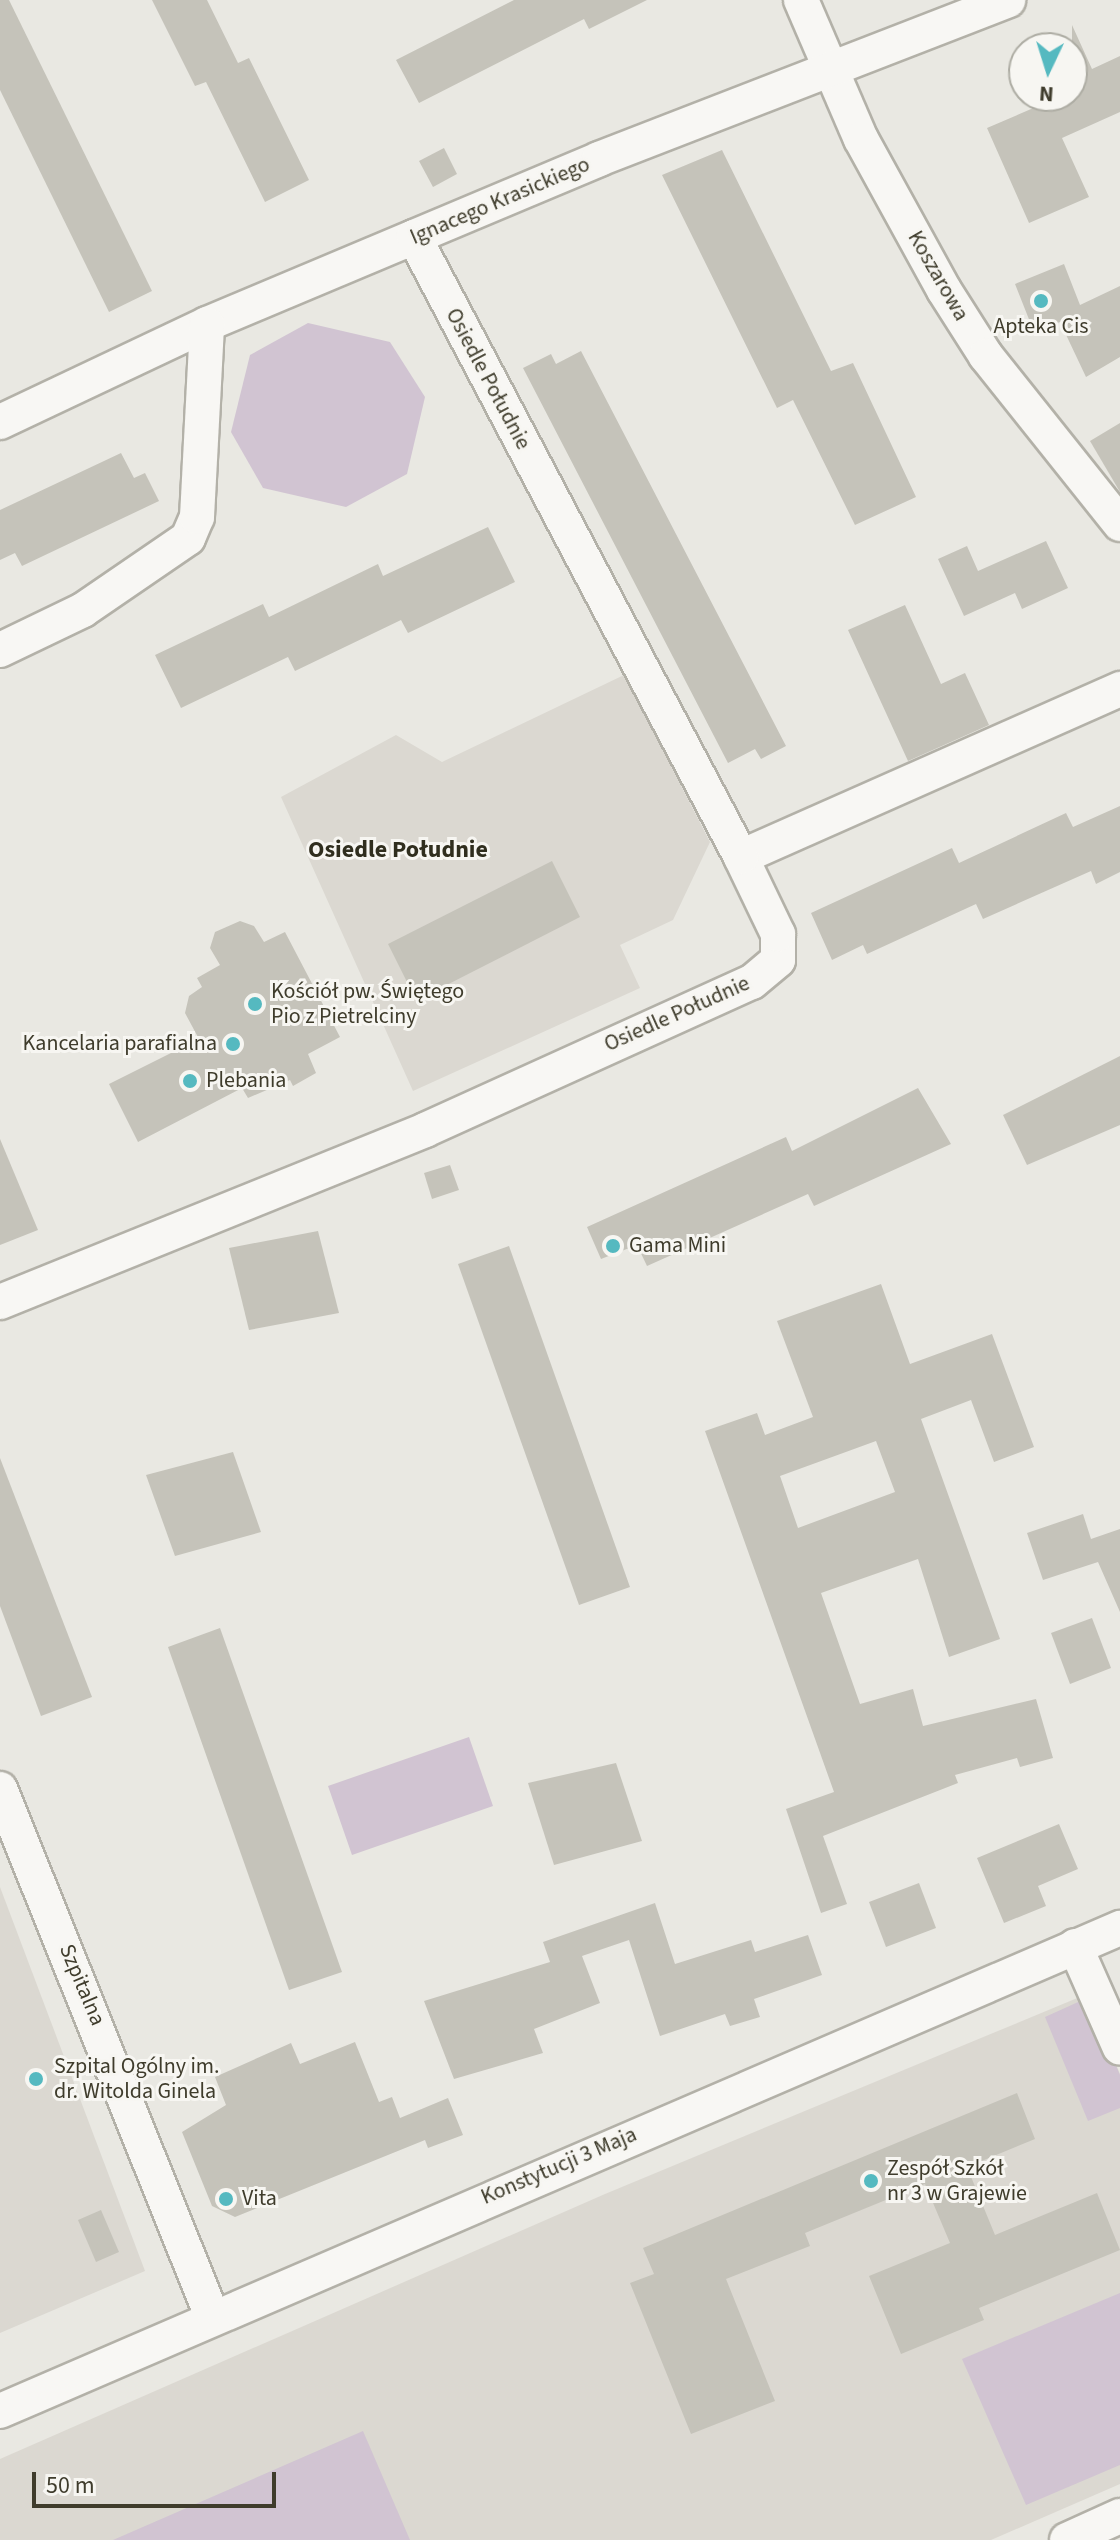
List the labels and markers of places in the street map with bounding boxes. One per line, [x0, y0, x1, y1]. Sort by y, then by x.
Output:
marker: Apteka Cis [1032, 292, 1050, 310]
place label: Apteka Cis [993, 314, 1089, 340]
place label: Kościół pw. Świętego Pio z Pietrelciny [271, 978, 464, 1030]
marker: Kościół pw. Świętego Pio z Pietrelciny [246, 995, 264, 1013]
place label: Kancelaria parafialna [23, 1031, 217, 1057]
marker: Kancelaria parafialna [224, 1035, 242, 1053]
place label: Plebania [206, 1068, 286, 1094]
marker: Plebania [181, 1072, 199, 1090]
place label: Gama Mini [629, 1233, 726, 1259]
marker: Gama Mini [604, 1237, 622, 1255]
place label: Szpital Ogólny im. dr. Witolda Ginela [54, 2053, 220, 2104]
marker: Szpital Ogólny im. dr. Witolda Ginela [25, 2068, 47, 2090]
place label: Zespół Szkół nr 3 w Grajewie [887, 2155, 1027, 2206]
marker: Zespół Szkół nr 3 w Grajewie [862, 2172, 880, 2190]
place label: Vita [242, 2186, 277, 2212]
marker: Vita [217, 2190, 235, 2208]

